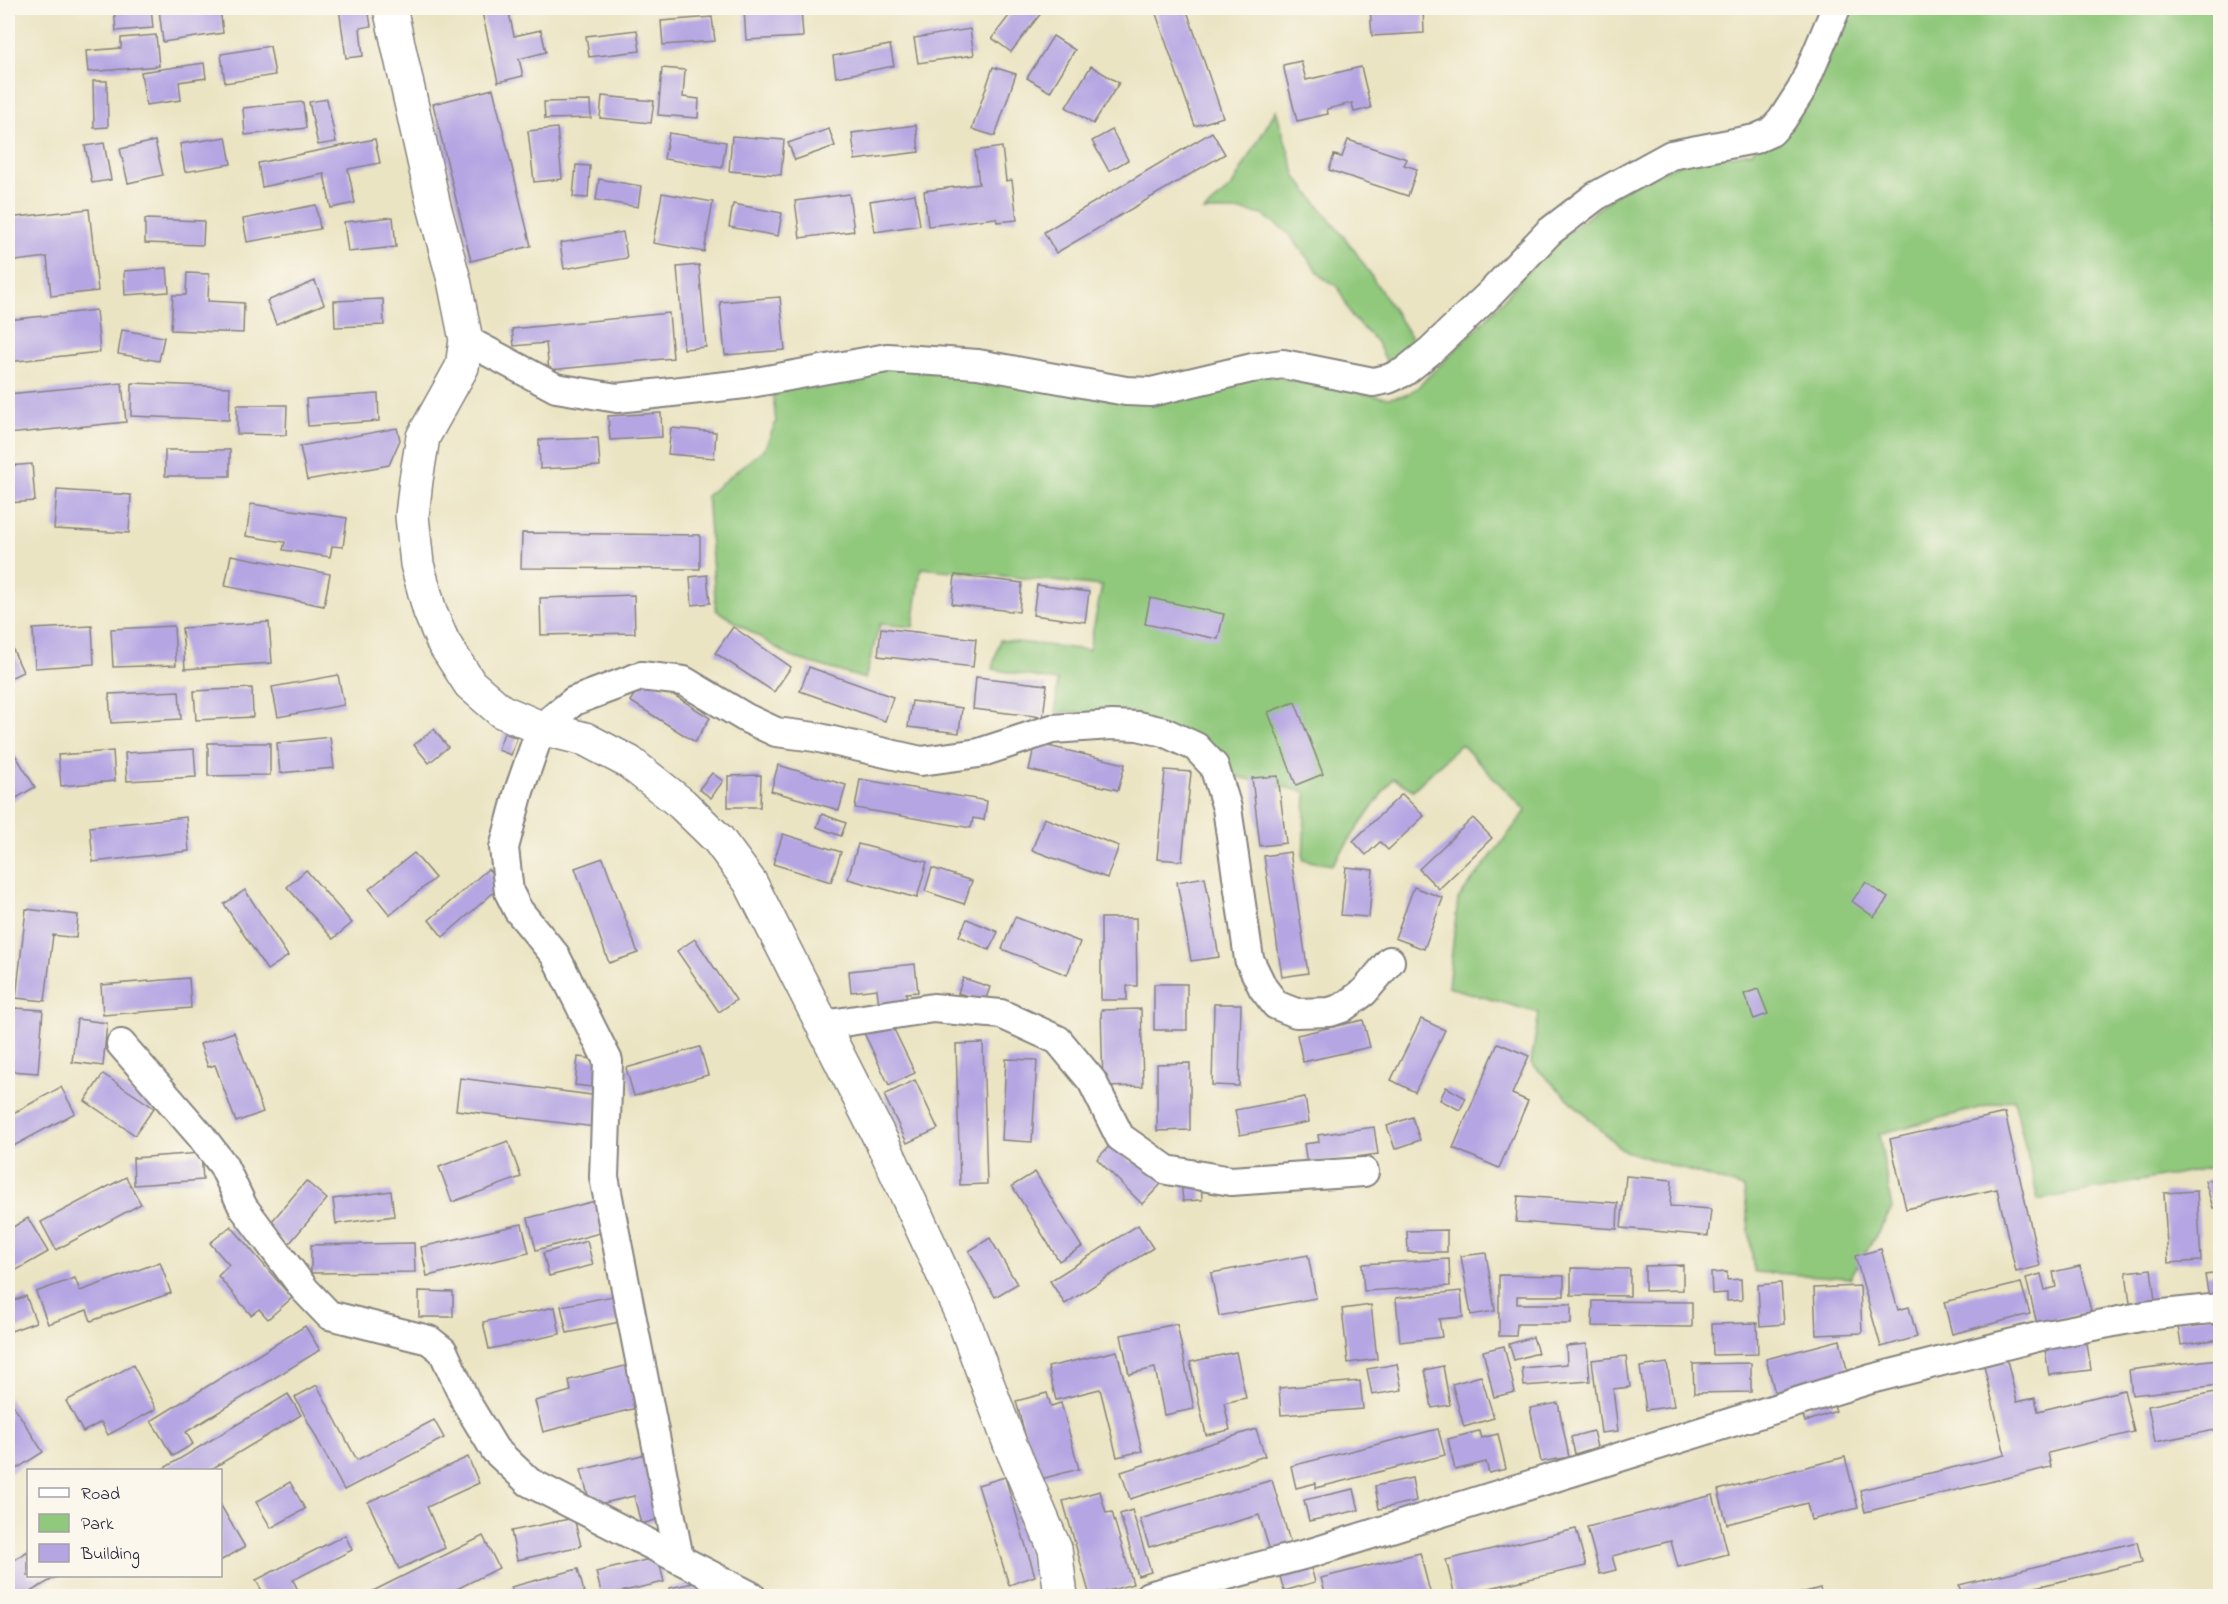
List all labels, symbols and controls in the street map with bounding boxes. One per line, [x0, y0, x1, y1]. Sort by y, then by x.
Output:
legend [27, 1469, 222, 1577]
text: Road [81, 1482, 120, 1508]
text: Park [81, 1512, 114, 1538]
text: Building [80, 1542, 140, 1569]

